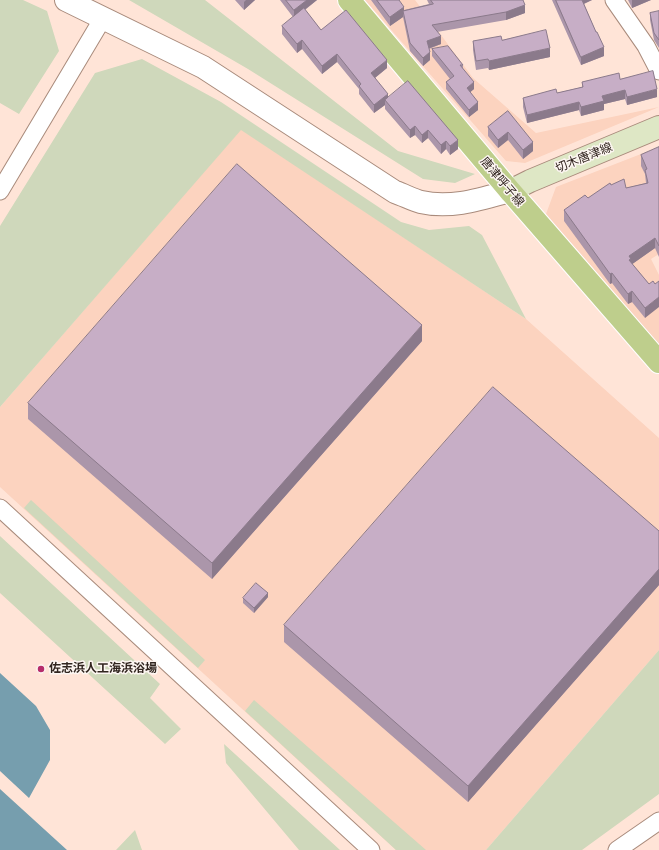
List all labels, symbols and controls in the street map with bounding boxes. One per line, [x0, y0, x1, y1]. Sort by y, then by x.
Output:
street label: 切木唐津線 [553, 140, 615, 176]
street label: 唐津呼子線 [477, 154, 527, 210]
place label: 佐志浜人工海浜浴場 [49, 662, 157, 676]
marker: 佐志浜人工海浜浴場 [36, 664, 46, 674]

